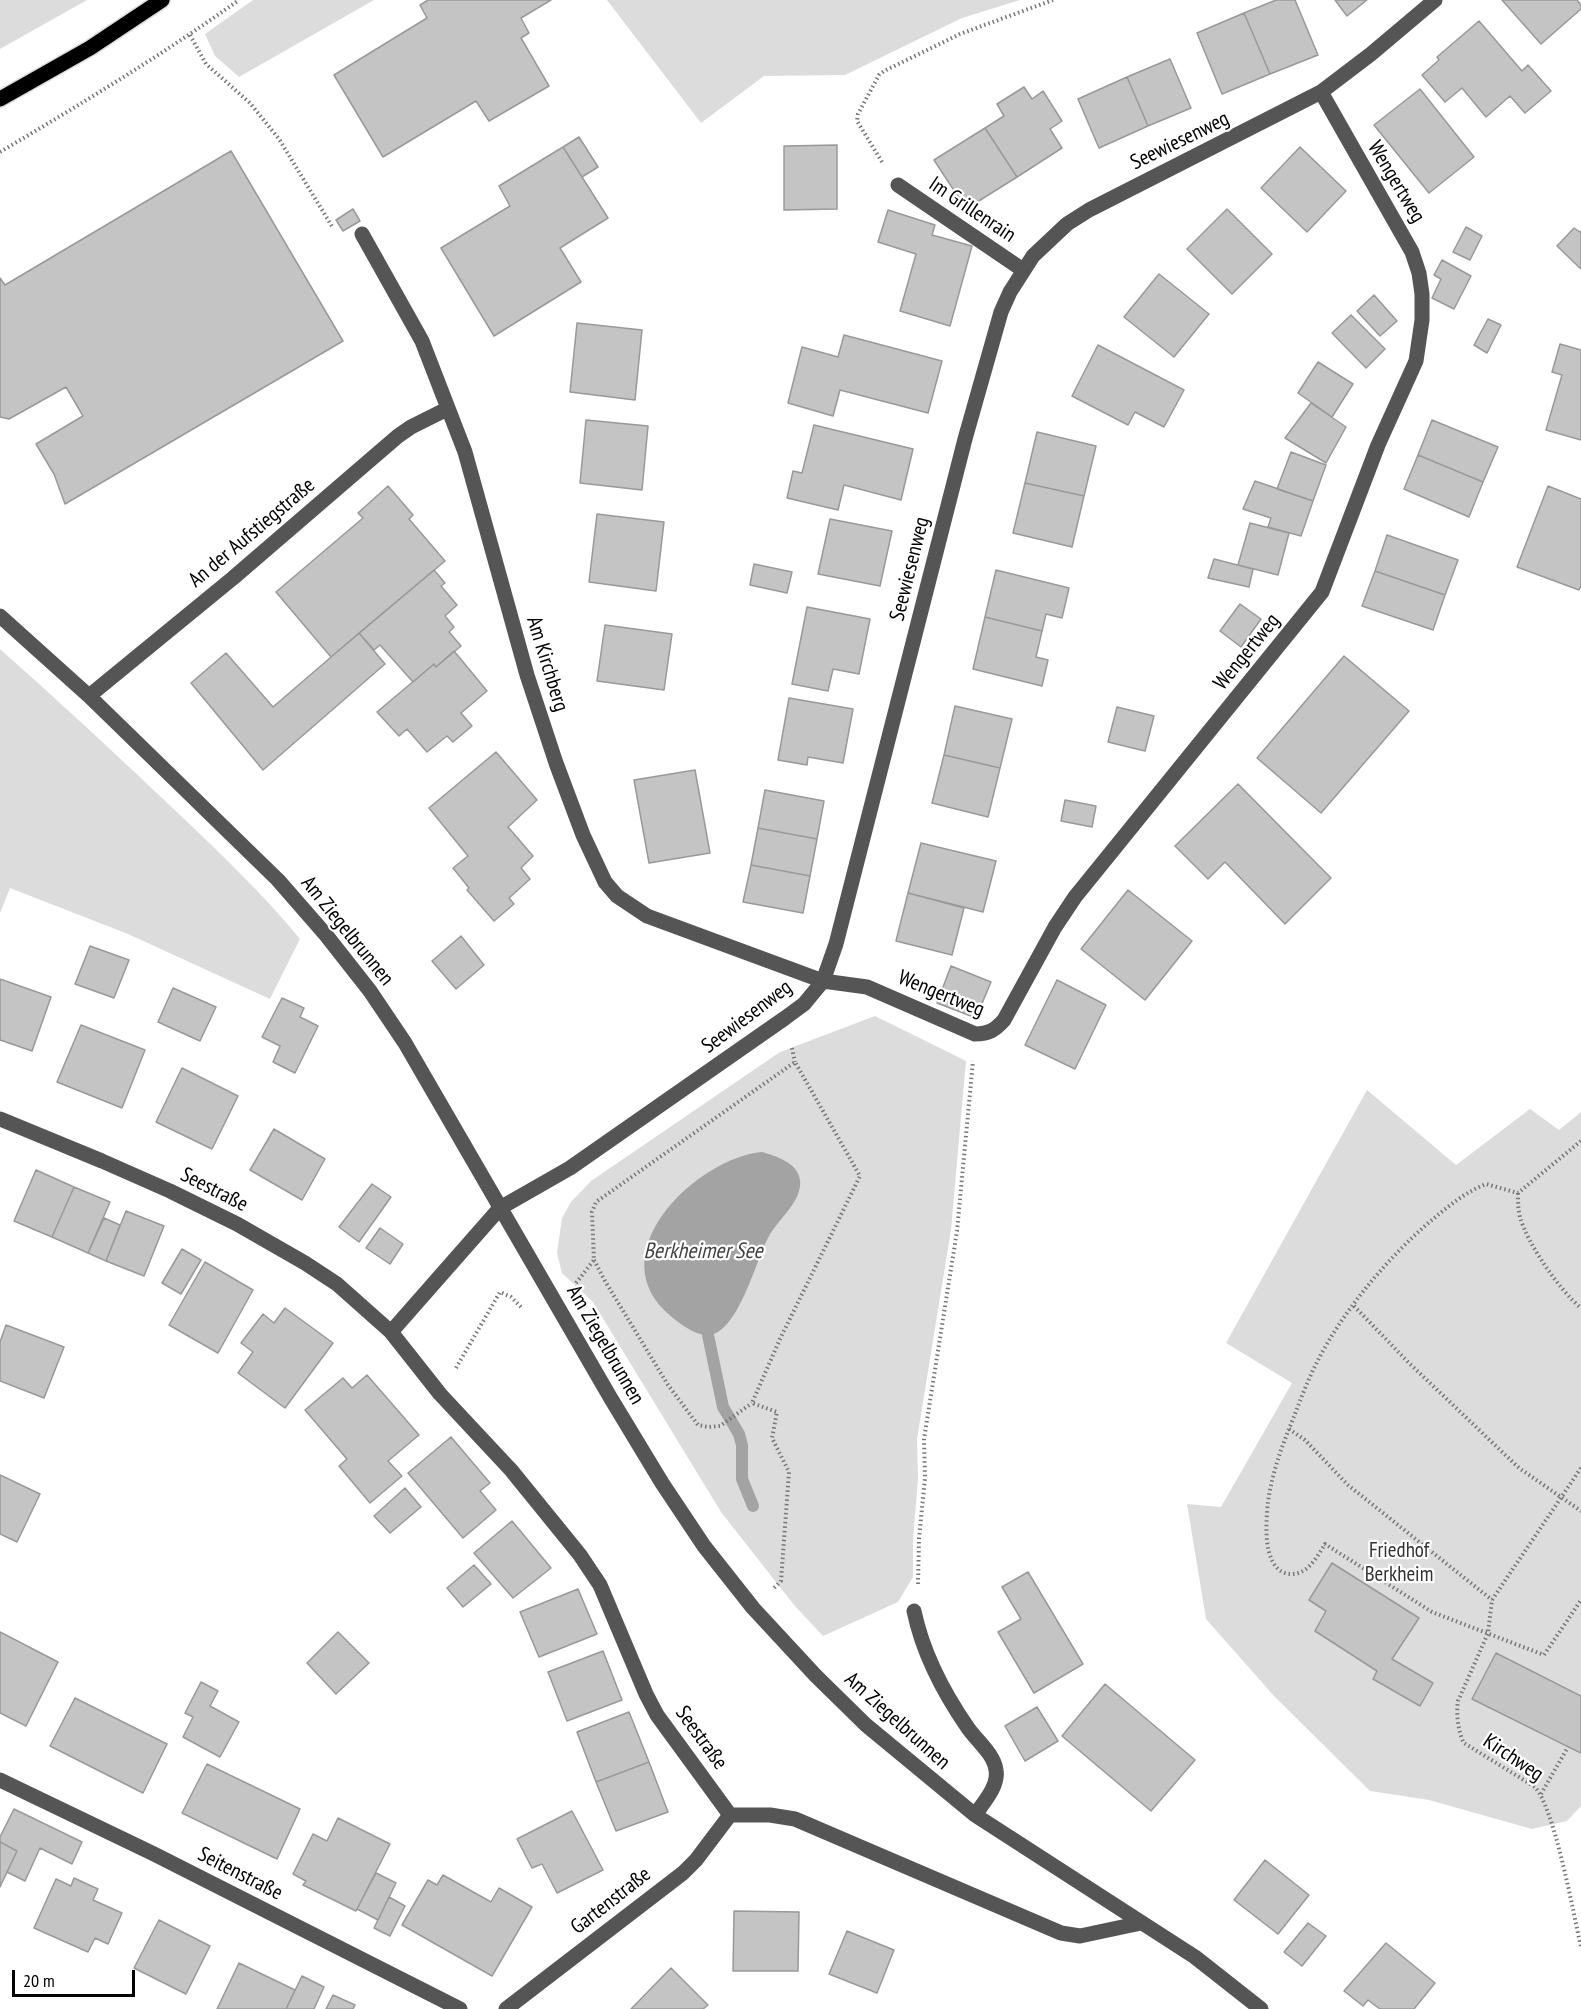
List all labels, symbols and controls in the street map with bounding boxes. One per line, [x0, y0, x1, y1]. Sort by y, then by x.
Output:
street label: Seewiesenweg [1127, 106, 1233, 176]
street label: Wengertweg [1362, 137, 1430, 227]
street label: Im Grillenrain [924, 172, 1020, 248]
street label: An der Aufstiegstraße [184, 473, 320, 593]
street label: Seewiesenweg [885, 514, 935, 624]
street label: Wengertweg [1209, 609, 1285, 695]
street label: Am Kirchberg [521, 613, 573, 715]
street label: Am Ziegelbrunnen [295, 871, 399, 991]
street label: Wengertweg [894, 965, 988, 1023]
street label: Seewiesenweg [697, 975, 797, 1059]
street label: Seestraße [176, 1162, 252, 1218]
water label: Berkheimer See [643, 1239, 763, 1265]
street label: Am Ziegelbrunnen [561, 1281, 649, 1409]
park label: Friedhof Berkheim [1365, 1538, 1433, 1588]
street label: Am Ziegelbrunnen [839, 1667, 955, 1775]
street label: Seestraße [670, 1701, 732, 1775]
street label: Kirchweg [1478, 1729, 1548, 1787]
street label: Seitenstraße [193, 1842, 287, 1906]
street label: Gartenstraße [566, 1862, 656, 1940]
scale bar [15, 1958, 138, 1996]
text: 20 m [23, 1969, 55, 1992]

